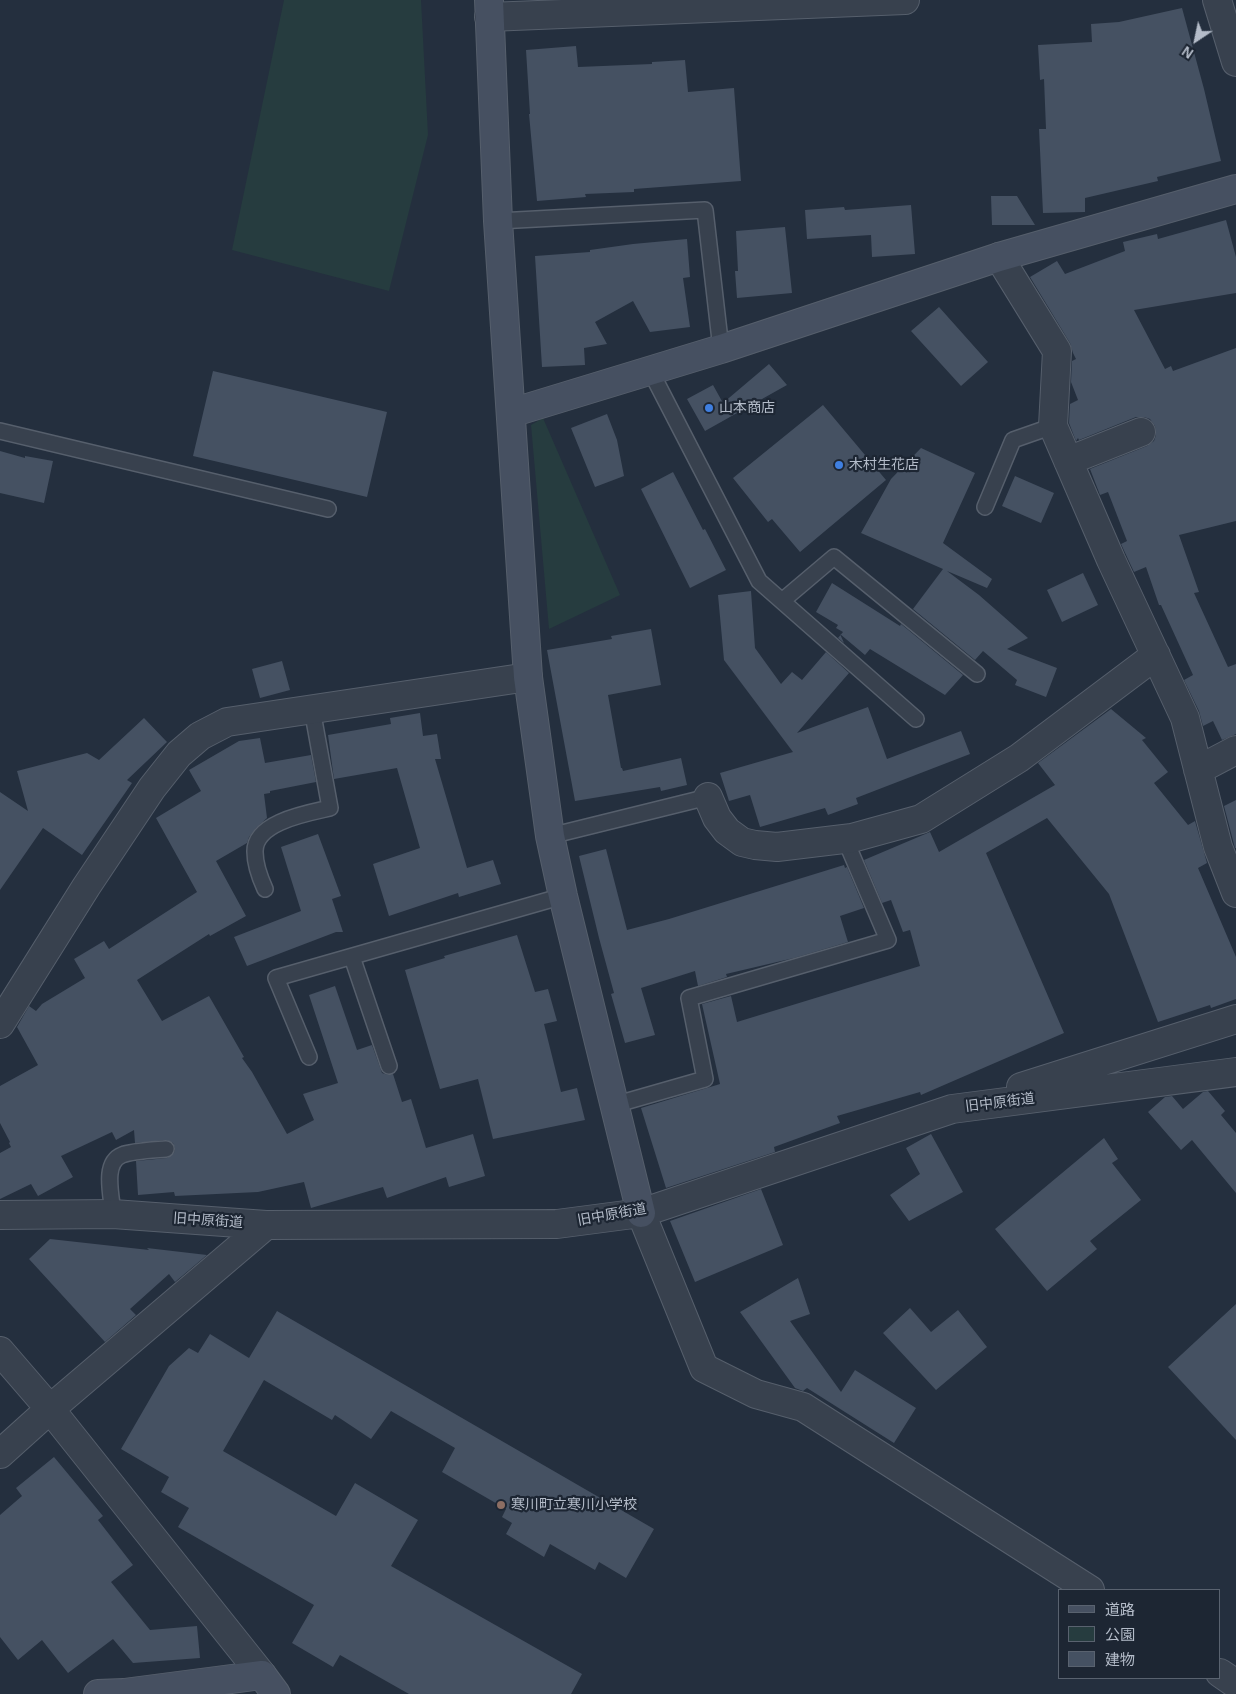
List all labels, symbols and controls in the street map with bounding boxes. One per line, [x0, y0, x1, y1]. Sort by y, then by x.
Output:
north arrow [1171, 15, 1221, 65]
text: N [1179, 43, 1196, 62]
place label: 山本商店 [719, 400, 775, 416]
marker: 山本商店 [703, 402, 715, 414]
place label: 木村生花店 [849, 457, 919, 473]
marker: 木村生花店 [833, 459, 845, 471]
street label: 旧中原街道 [964, 1090, 1036, 1116]
street label: 旧中原街道 [576, 1201, 648, 1229]
street label: 旧中原街道 [172, 1210, 244, 1232]
place label: 寒川町立寒川小学校 [511, 1497, 637, 1513]
marker: 寒川町立寒川小学校 [495, 1499, 507, 1511]
legend [1058, 1589, 1221, 1679]
text: 道路 [1105, 1601, 1135, 1618]
text: 公園 [1105, 1626, 1135, 1643]
text: 建物 [1105, 1651, 1135, 1668]

